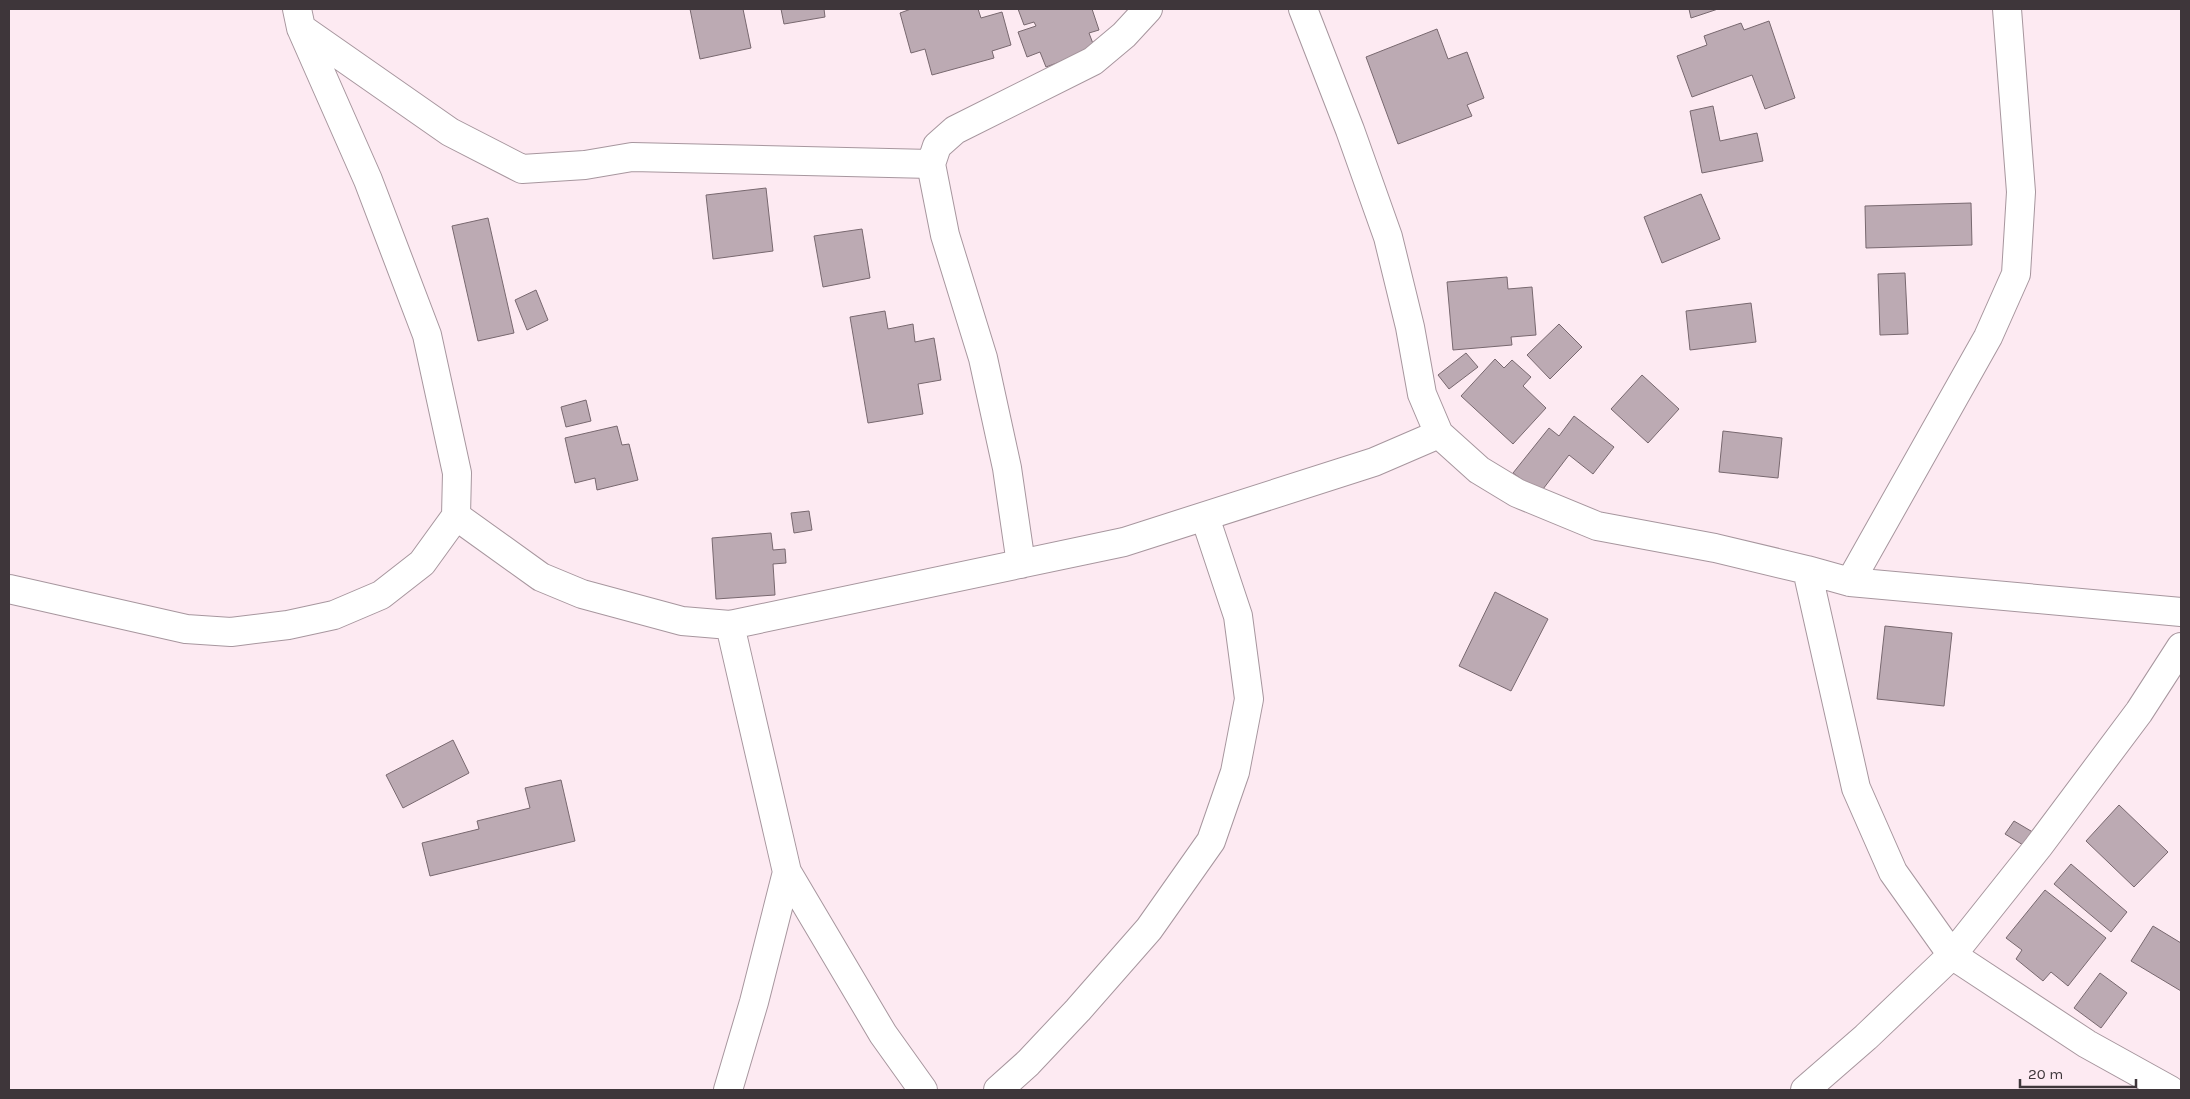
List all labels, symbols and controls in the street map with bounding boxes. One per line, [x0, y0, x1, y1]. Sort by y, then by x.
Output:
scale bar [2020, 1056, 2136, 1088]
text: 20 m [2028, 1065, 2063, 1083]

